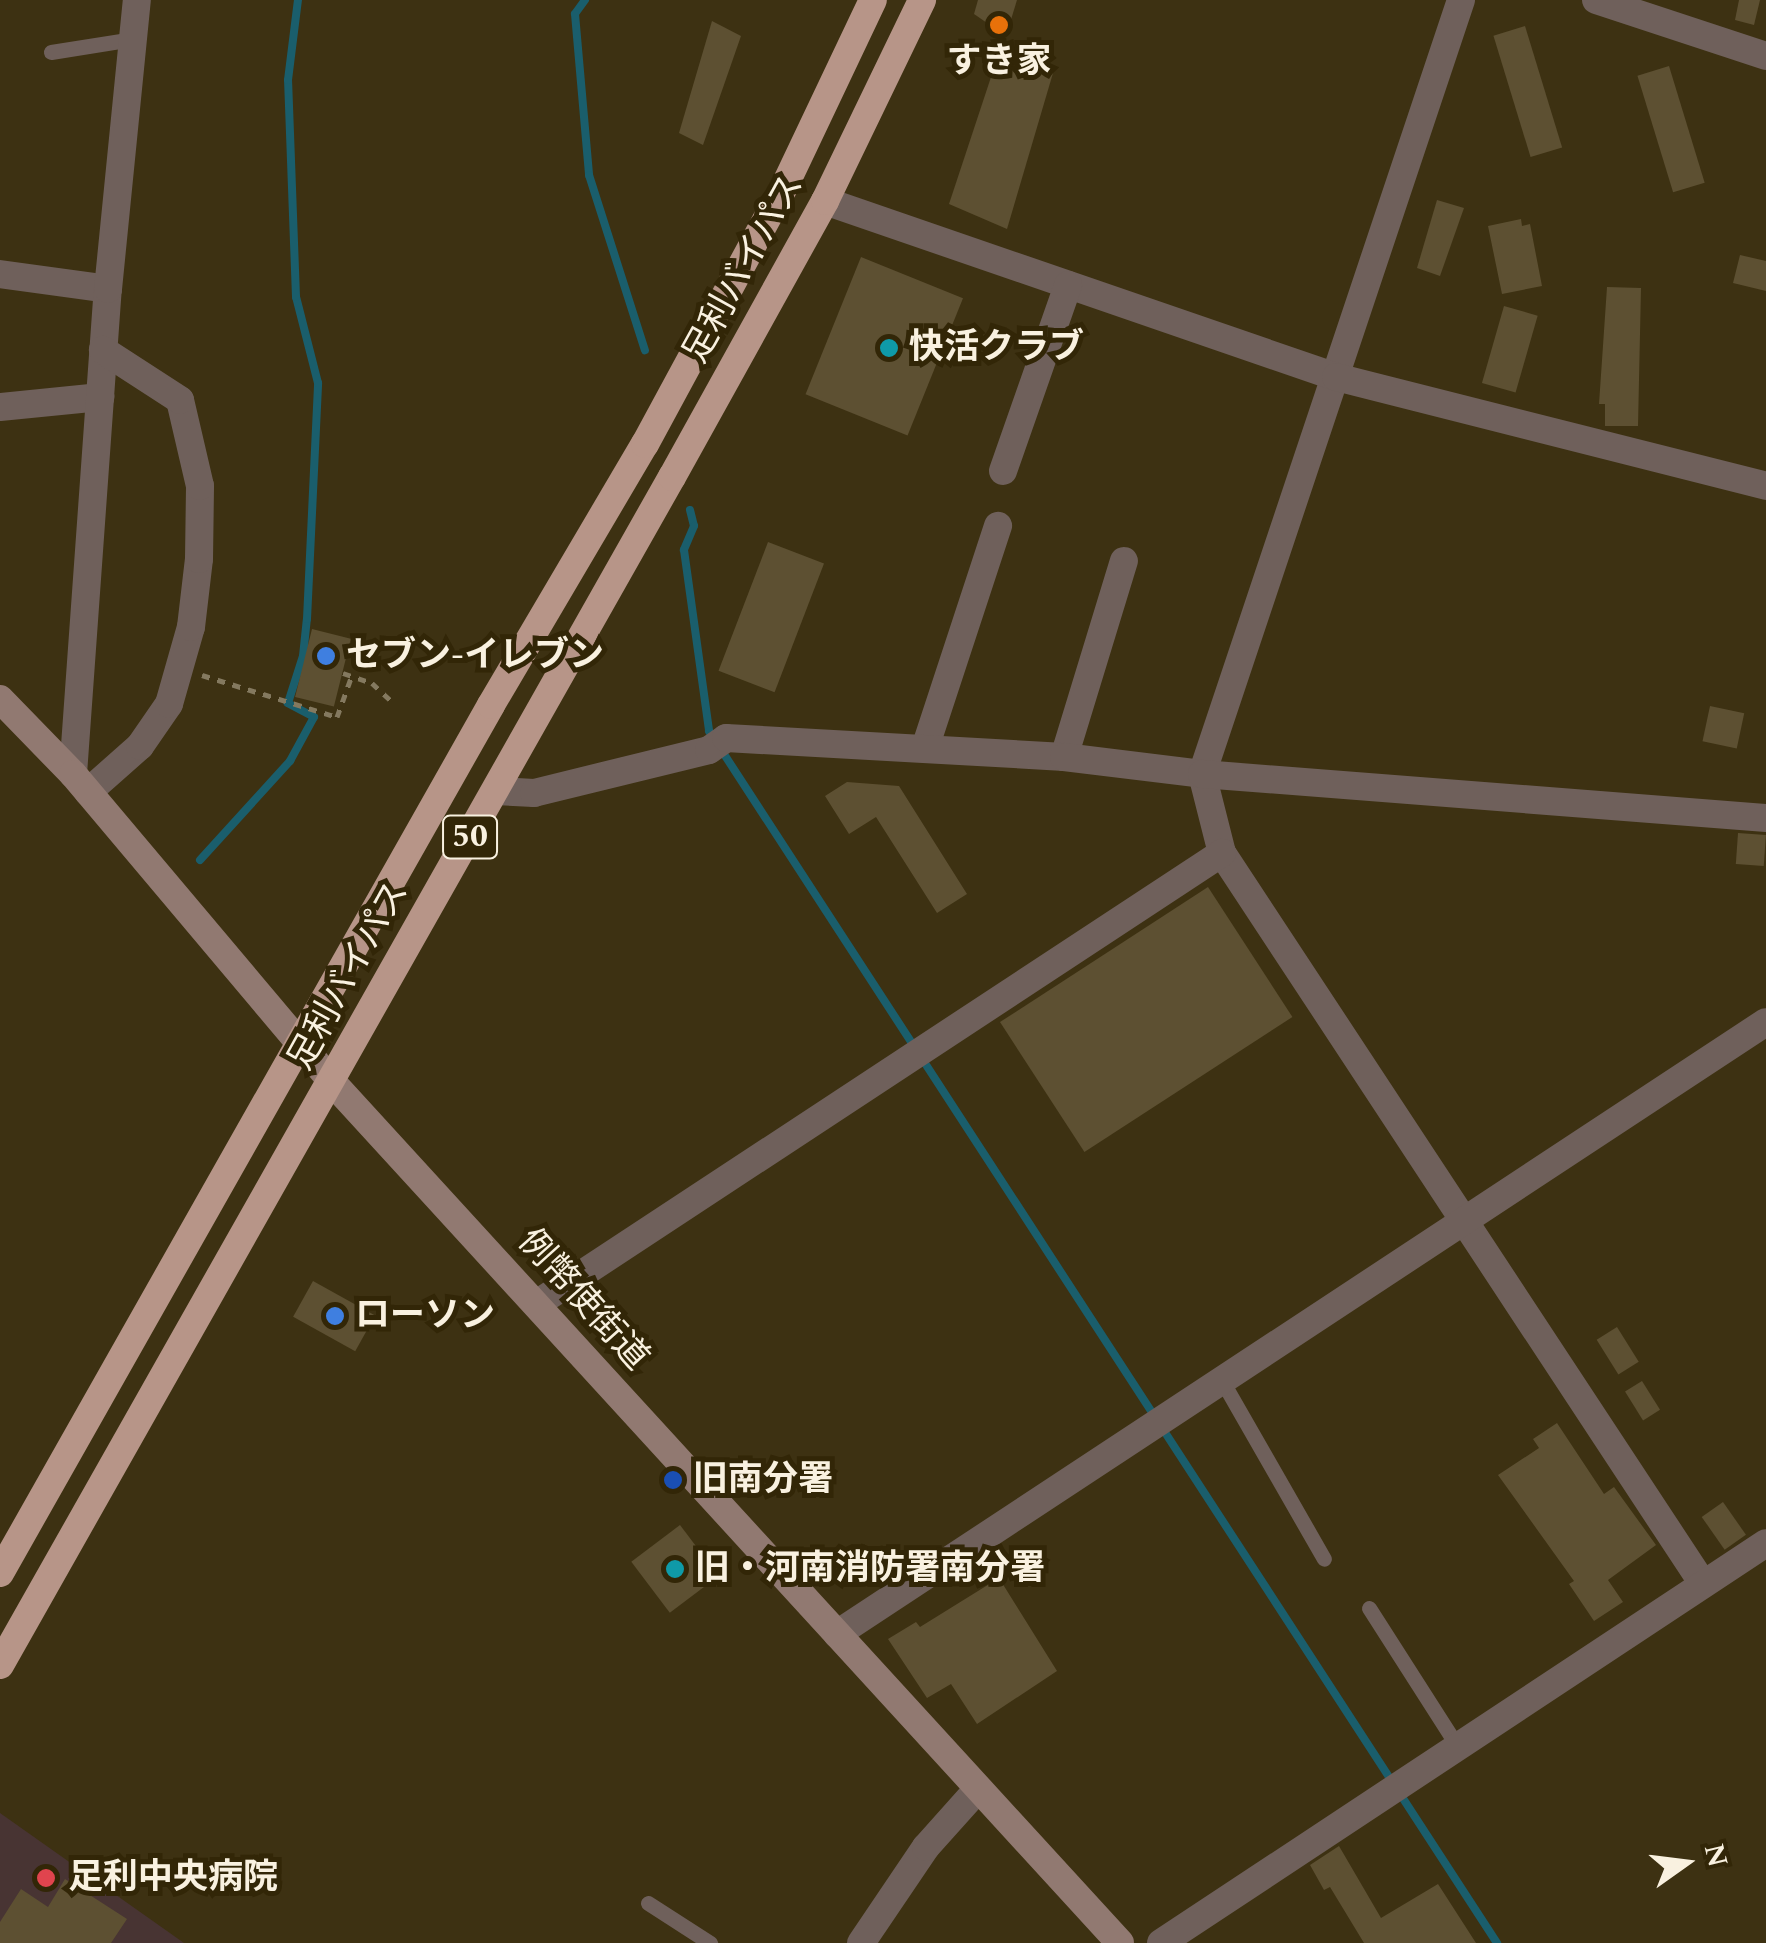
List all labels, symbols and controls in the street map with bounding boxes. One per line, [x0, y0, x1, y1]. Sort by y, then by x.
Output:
marker: すき家 [988, 14, 1010, 36]
place label: すき家 [947, 41, 1051, 83]
street label: 足利バイパス [675, 167, 813, 371]
place label: 快活クラブ [909, 327, 1084, 369]
marker: 快活クラブ [878, 337, 900, 359]
place label: セブン-イレブン [346, 635, 604, 677]
marker: セブン-イレブン [315, 645, 337, 667]
road number: 50 [440, 810, 500, 864]
street label: 足利バイパス [280, 874, 418, 1078]
street label: 例幣使街道 [509, 1221, 657, 1379]
place label: ローソン [355, 1295, 495, 1337]
marker: ローソン [324, 1305, 346, 1327]
place label: 旧南分署 [693, 1459, 833, 1501]
marker: 旧南分署 [662, 1469, 684, 1491]
place label: 旧・河南消防署南分署 [695, 1548, 1045, 1590]
marker: 旧・河南消防署南分署 [664, 1558, 686, 1580]
north arrow [1636, 1813, 1736, 1913]
text: N [1692, 1839, 1739, 1872]
place label: 足利中央病院 [68, 1857, 278, 1899]
marker: 足利中央病院 [33, 1865, 59, 1891]

